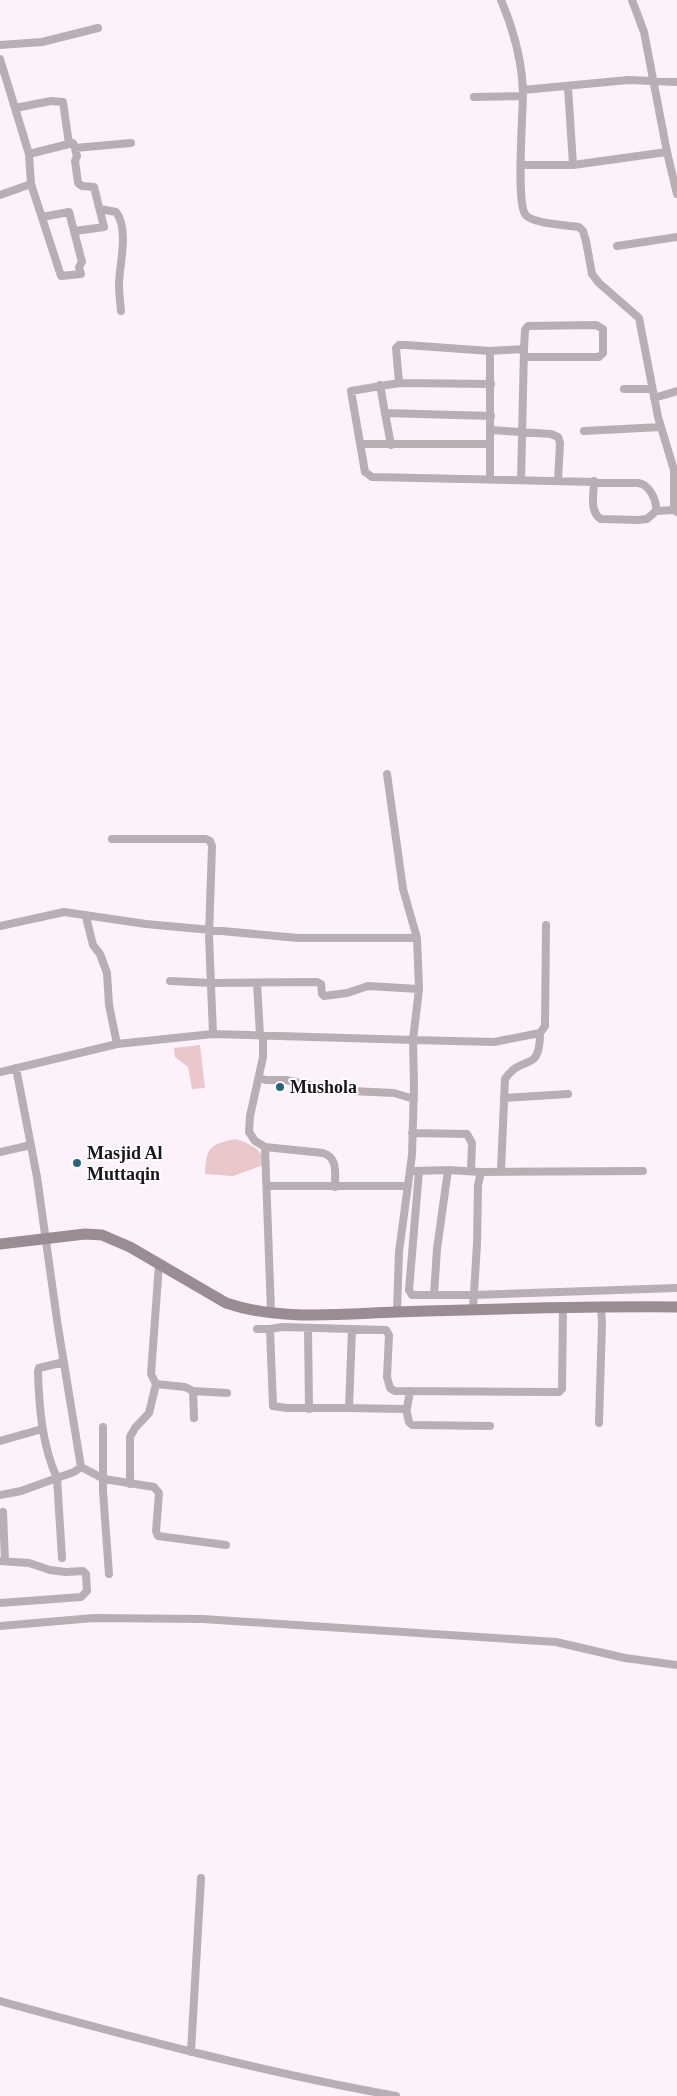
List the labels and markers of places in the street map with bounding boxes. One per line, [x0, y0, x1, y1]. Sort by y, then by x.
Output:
place label: Mushola [290, 1077, 357, 1097]
marker: Mushola [274, 1081, 286, 1093]
place label: Masjid Al Muttaqin [87, 1143, 163, 1184]
marker: Masjid Al Muttaqin [71, 1157, 83, 1169]

